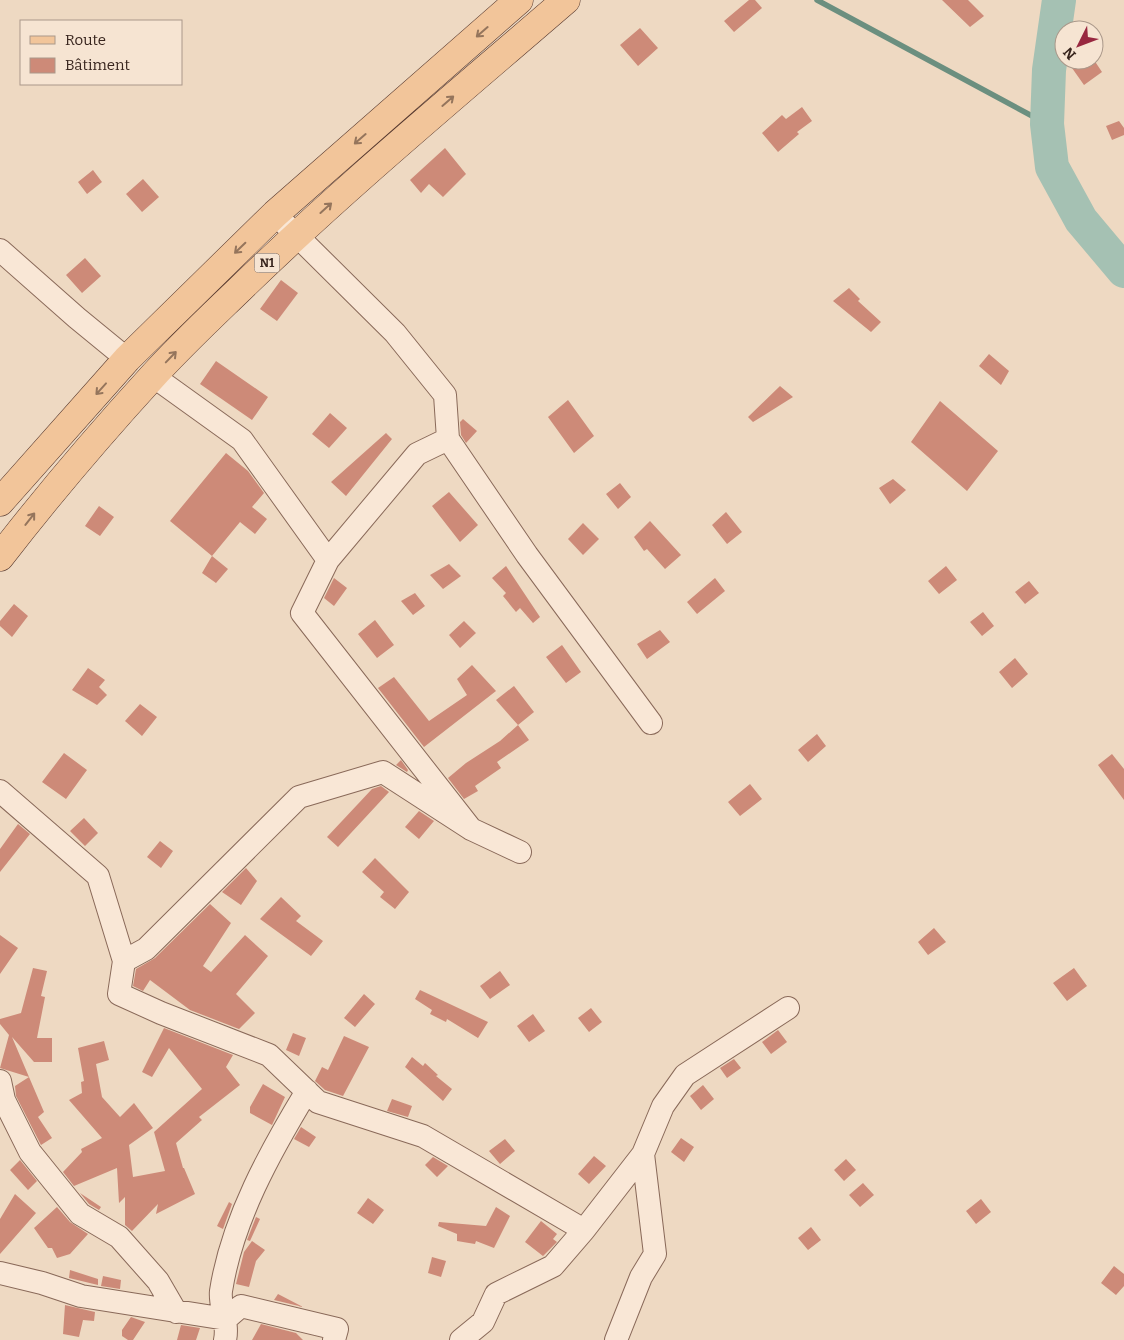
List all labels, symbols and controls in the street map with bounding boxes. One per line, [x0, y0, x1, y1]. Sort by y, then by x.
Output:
legend [20, 20, 182, 85]
north arrow [1054, 20, 1104, 70]
one-way arrow [476, 26, 489, 38]
text: Route [65, 31, 106, 49]
text: N [1060, 44, 1080, 63]
text: Bâtiment [65, 56, 130, 74]
one-way arrow [442, 95, 455, 106]
one-way arrow [354, 133, 367, 144]
one-way arrow [320, 202, 333, 213]
one-way arrow [234, 242, 246, 255]
road number: N1 [254, 254, 280, 272]
one-way arrow [165, 351, 177, 363]
one-way arrow [95, 382, 107, 395]
one-way arrow [25, 512, 35, 526]

